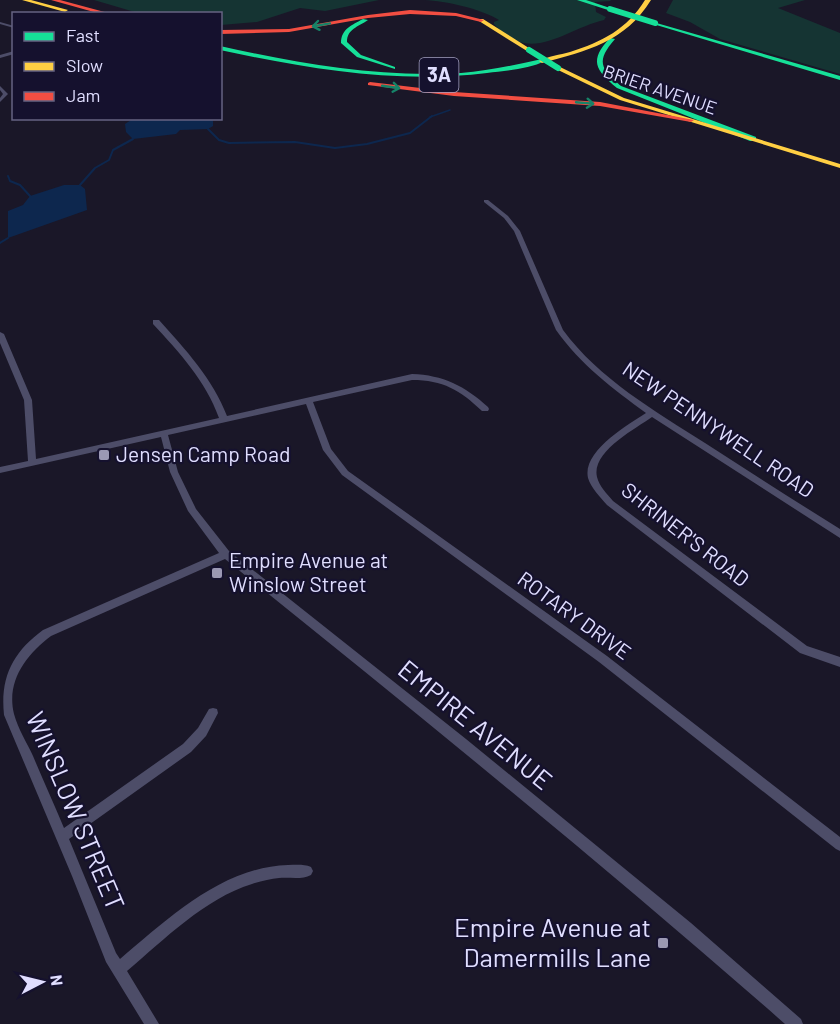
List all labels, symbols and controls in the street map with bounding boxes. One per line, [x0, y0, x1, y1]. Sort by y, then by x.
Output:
legend [12, 12, 222, 120]
one-way arrow [312, 20, 332, 31]
text: Fast [66, 24, 100, 46]
text: Slow [66, 54, 103, 76]
road number: 3A [420, 58, 458, 92]
street label: BRIER AVENUE [601, 59, 720, 119]
one-way arrow [381, 82, 400, 93]
text: Jam [66, 84, 100, 106]
one-way arrow [575, 98, 595, 109]
street label: NEW PENNYWELL ROAD [618, 355, 819, 502]
place label: Jensen Camp Road [116, 441, 290, 466]
marker: Jensen Camp Road [97, 448, 111, 462]
street label: SHRINER'S ROAD [617, 476, 755, 591]
place label: Empire Avenue at Winslow Street [229, 547, 388, 596]
street label: ROTARY DRIVE [513, 565, 636, 664]
marker: Empire Avenue at Winslow Street [210, 566, 224, 580]
street label: EMPIRE AVENUE [393, 652, 559, 795]
street label: WINSLOW STREET [21, 706, 132, 914]
place label: Empire Avenue at Damermills Lane [454, 911, 651, 972]
marker: Empire Avenue at Damermills Lane [656, 936, 670, 950]
north arrow [12, 952, 72, 1012]
text: N [47, 974, 67, 987]

